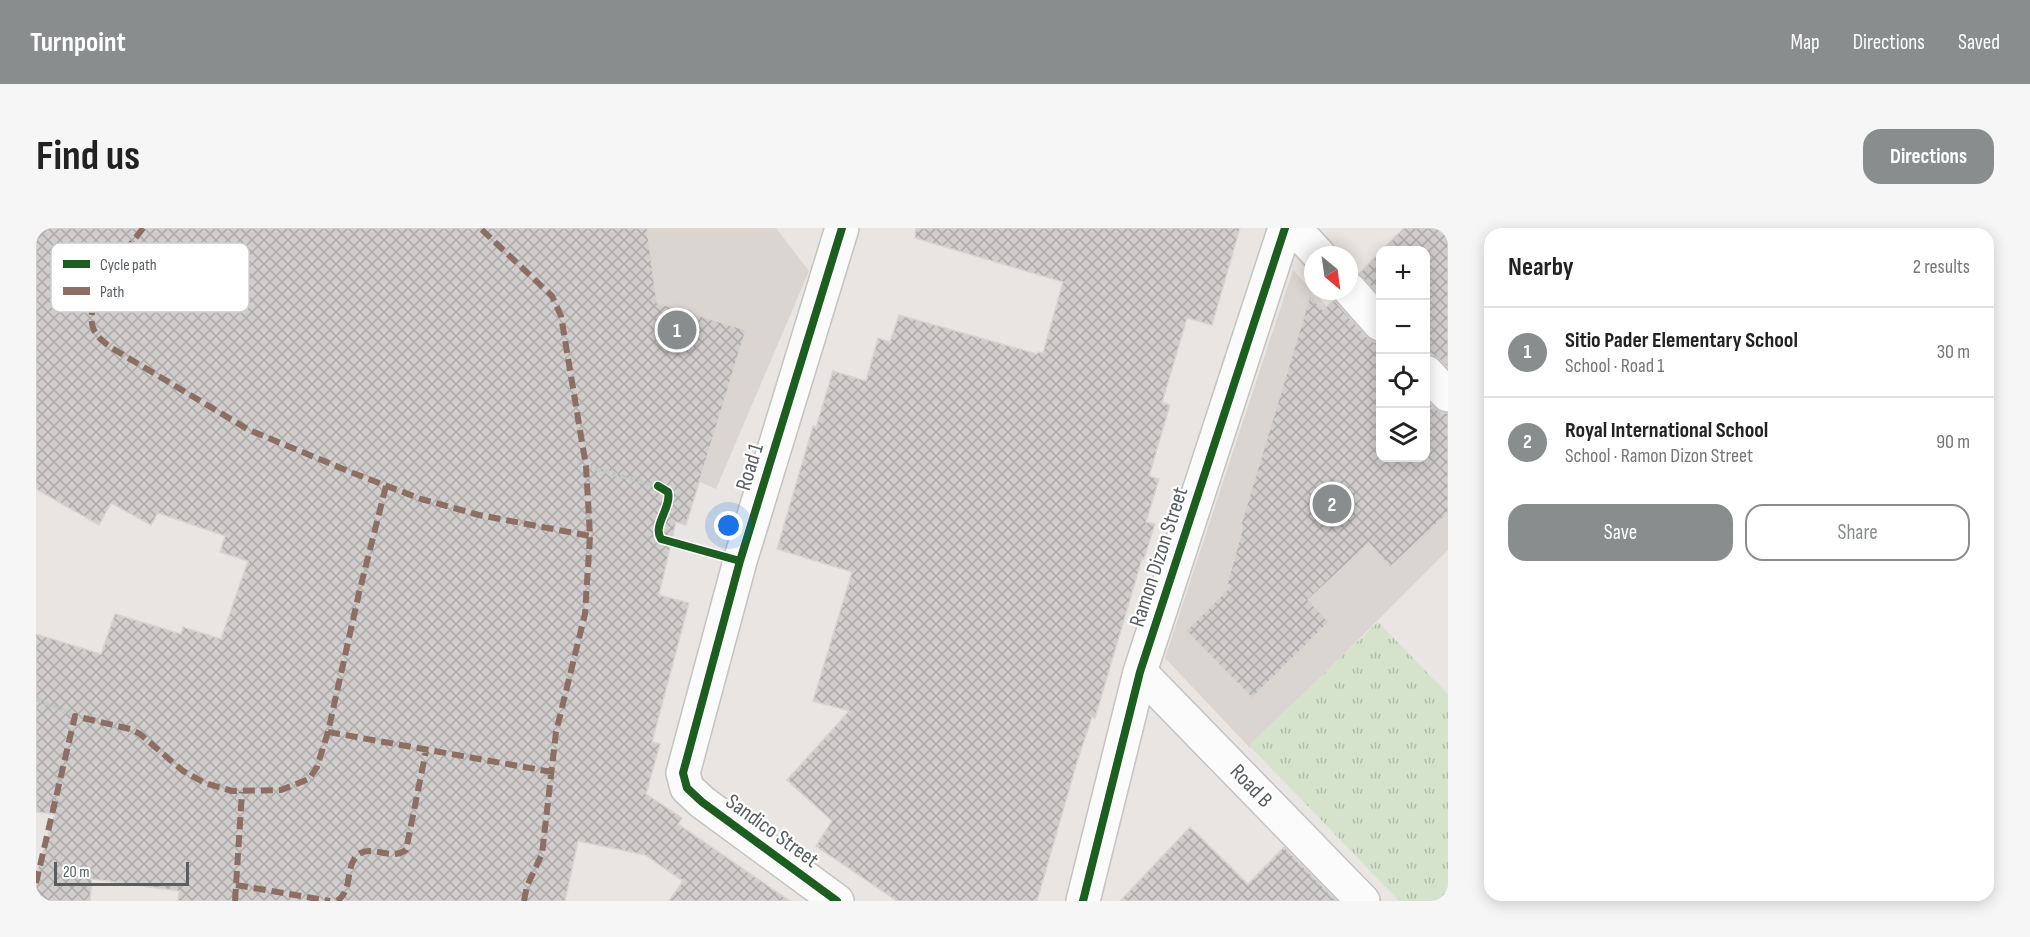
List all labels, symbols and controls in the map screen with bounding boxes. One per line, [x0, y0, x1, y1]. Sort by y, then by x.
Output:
text: Turnpoint [30, 26, 126, 59]
text: Map [1790, 30, 1820, 55]
text: Directions [1853, 30, 1925, 55]
text: Saved [1958, 30, 2000, 55]
button: Directions [1863, 129, 1994, 184]
text: Find us [36, 131, 140, 182]
legend [51, 243, 249, 312]
north arrow [1304, 246, 1358, 300]
map controls [1376, 246, 1430, 462]
button: + [1376, 246, 1430, 300]
text: Nearby [1508, 252, 1574, 283]
text: 2 results [1913, 255, 1970, 279]
text: Cycle path [100, 256, 157, 275]
text: Path [100, 283, 124, 302]
button: − [1376, 300, 1430, 354]
pin: 1 [658, 308, 696, 352]
text: Sitio Pader Elementary School [1565, 327, 1798, 354]
text: 1 [1524, 340, 1531, 364]
text: 30 m [1937, 340, 1970, 364]
button: locate [1376, 354, 1430, 408]
text: School · Road 1 [1565, 354, 1664, 378]
button: layers [1376, 408, 1430, 462]
text: Royal International School [1565, 417, 1768, 444]
text: 2 [1523, 430, 1532, 454]
text: 90 m [1936, 430, 1970, 454]
street label: Road 1 [730, 440, 770, 494]
text: School · Ramon Dizon Street [1565, 444, 1753, 468]
pin: 2 [1312, 482, 1352, 526]
street label: Ramon Dizon Street [1124, 483, 1194, 630]
button: Save [1508, 504, 1733, 561]
button: Share [1745, 504, 1970, 561]
your location [714, 511, 743, 540]
street label: Road B [1224, 759, 1278, 813]
street label: Sandico Street [720, 788, 824, 874]
scale bar [54, 859, 189, 886]
text: 20 m [63, 863, 90, 882]

